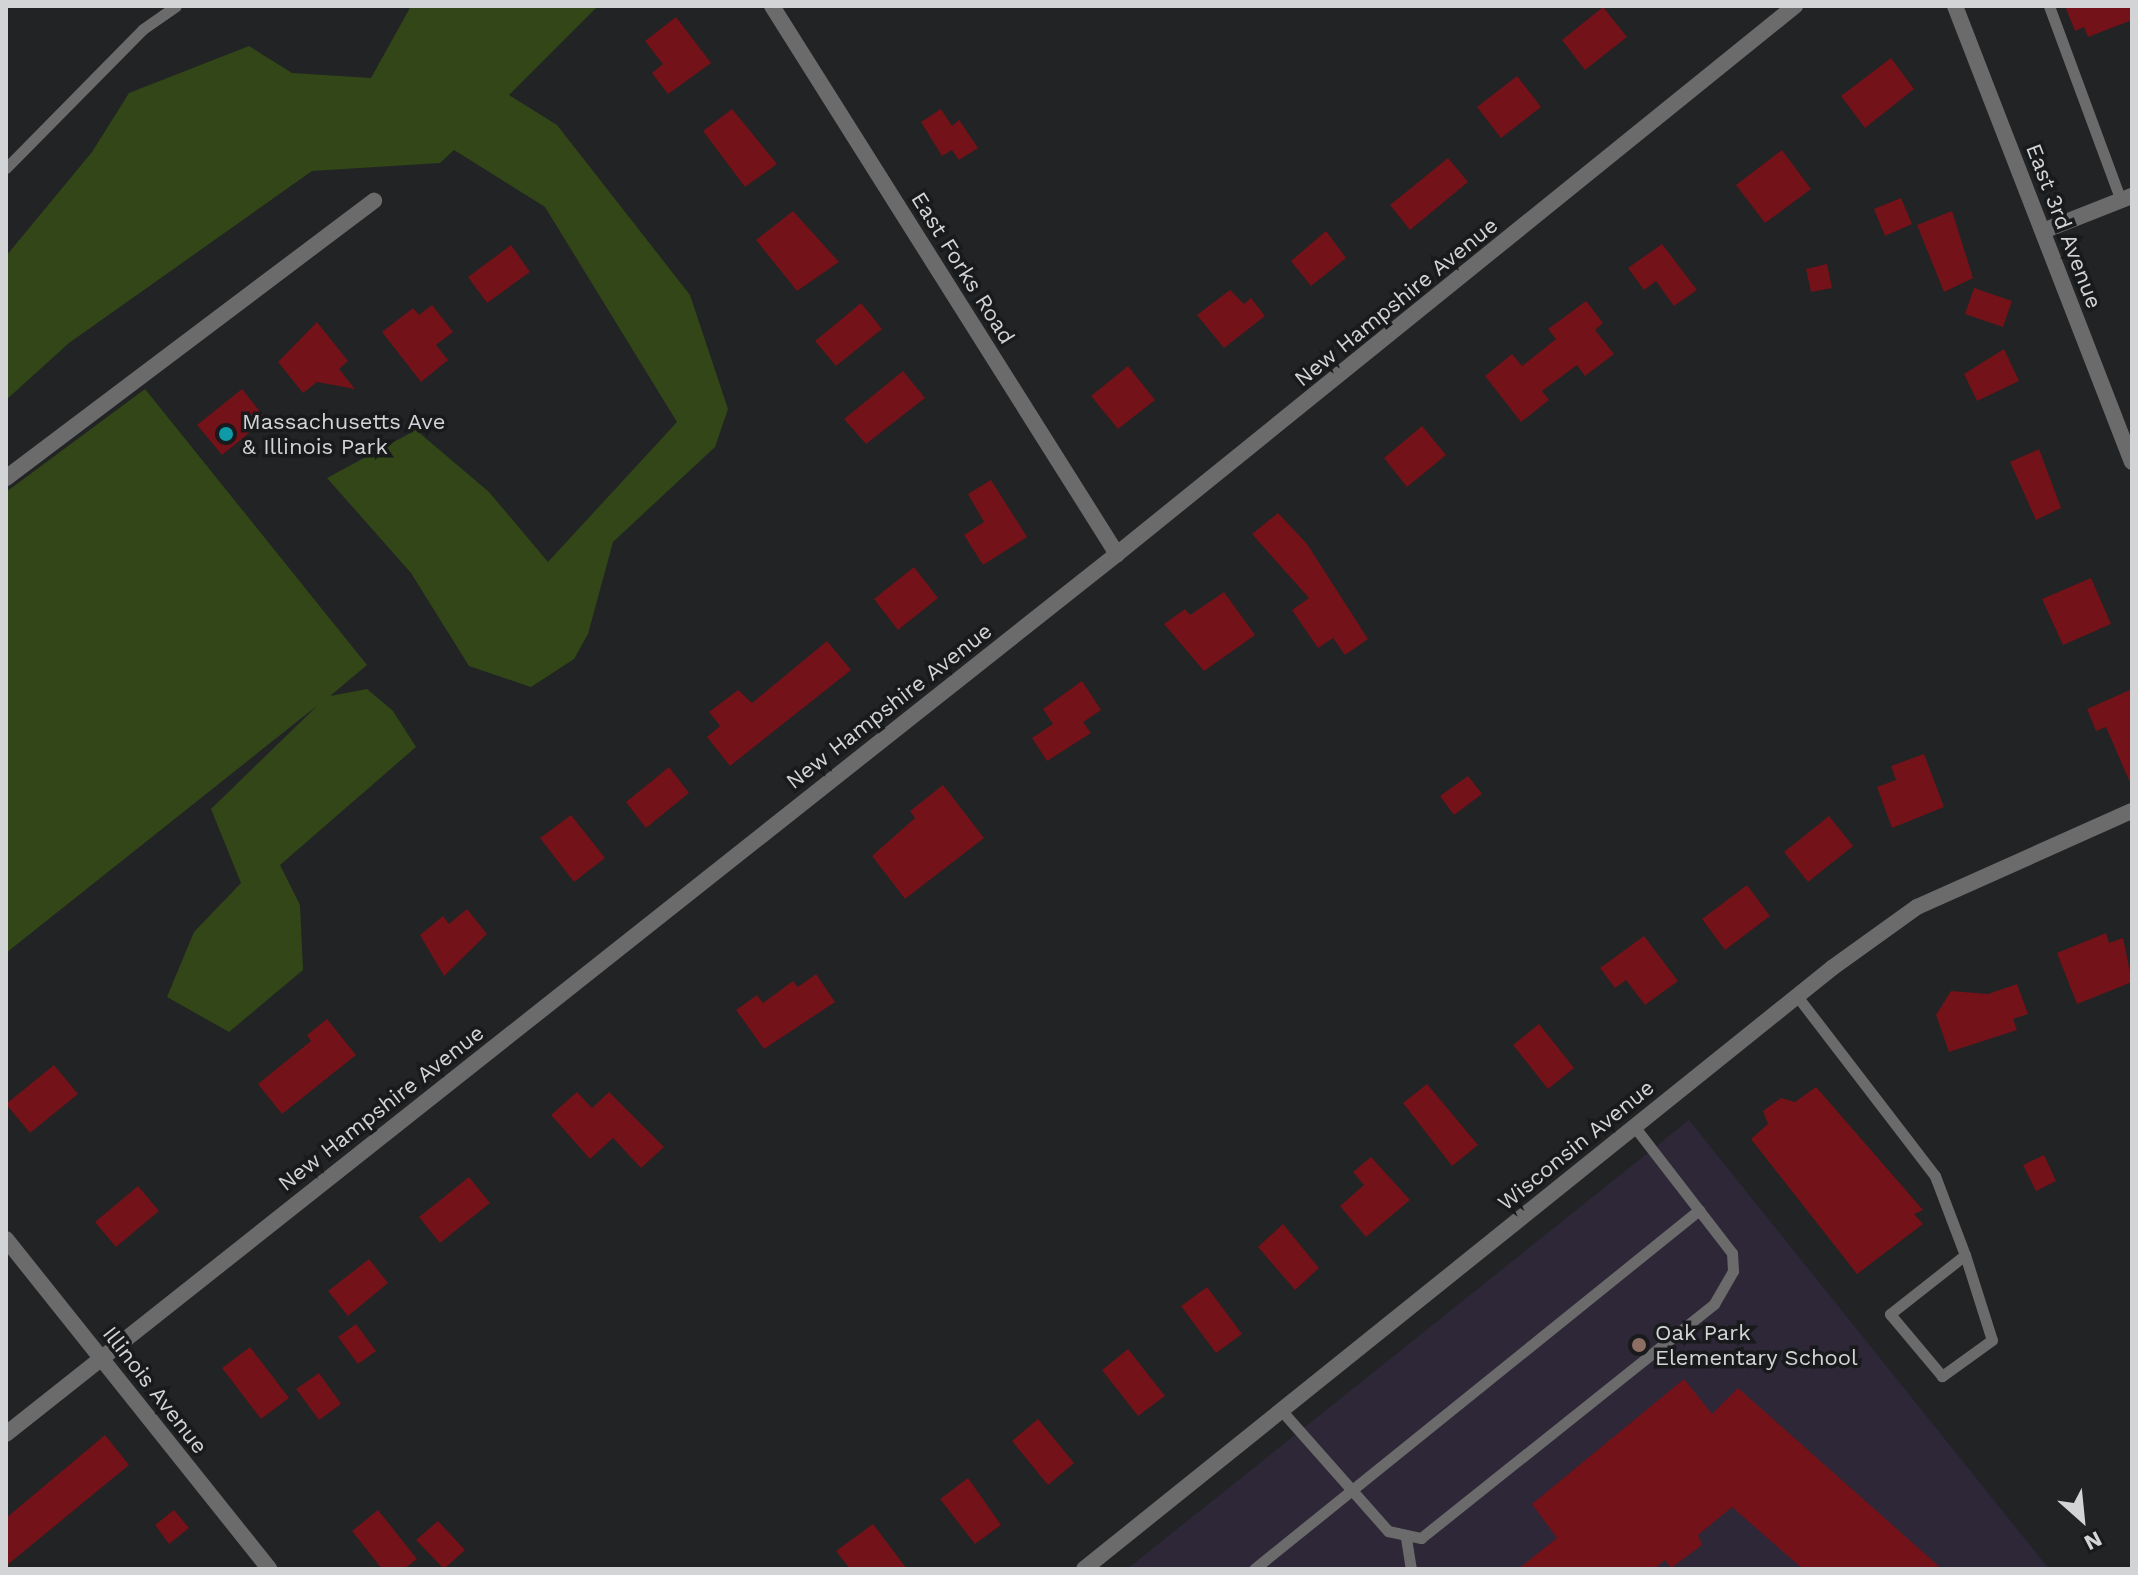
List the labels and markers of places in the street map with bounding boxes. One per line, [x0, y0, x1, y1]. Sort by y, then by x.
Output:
place label: Massachusetts Ave & Illinois Park [242, 408, 446, 460]
marker: Massachusetts Ave & Illinois Park [217, 425, 235, 443]
place label: Oak Park Elementary School [1655, 1319, 1858, 1370]
marker: Oak Park Elementary School [1630, 1336, 1648, 1354]

